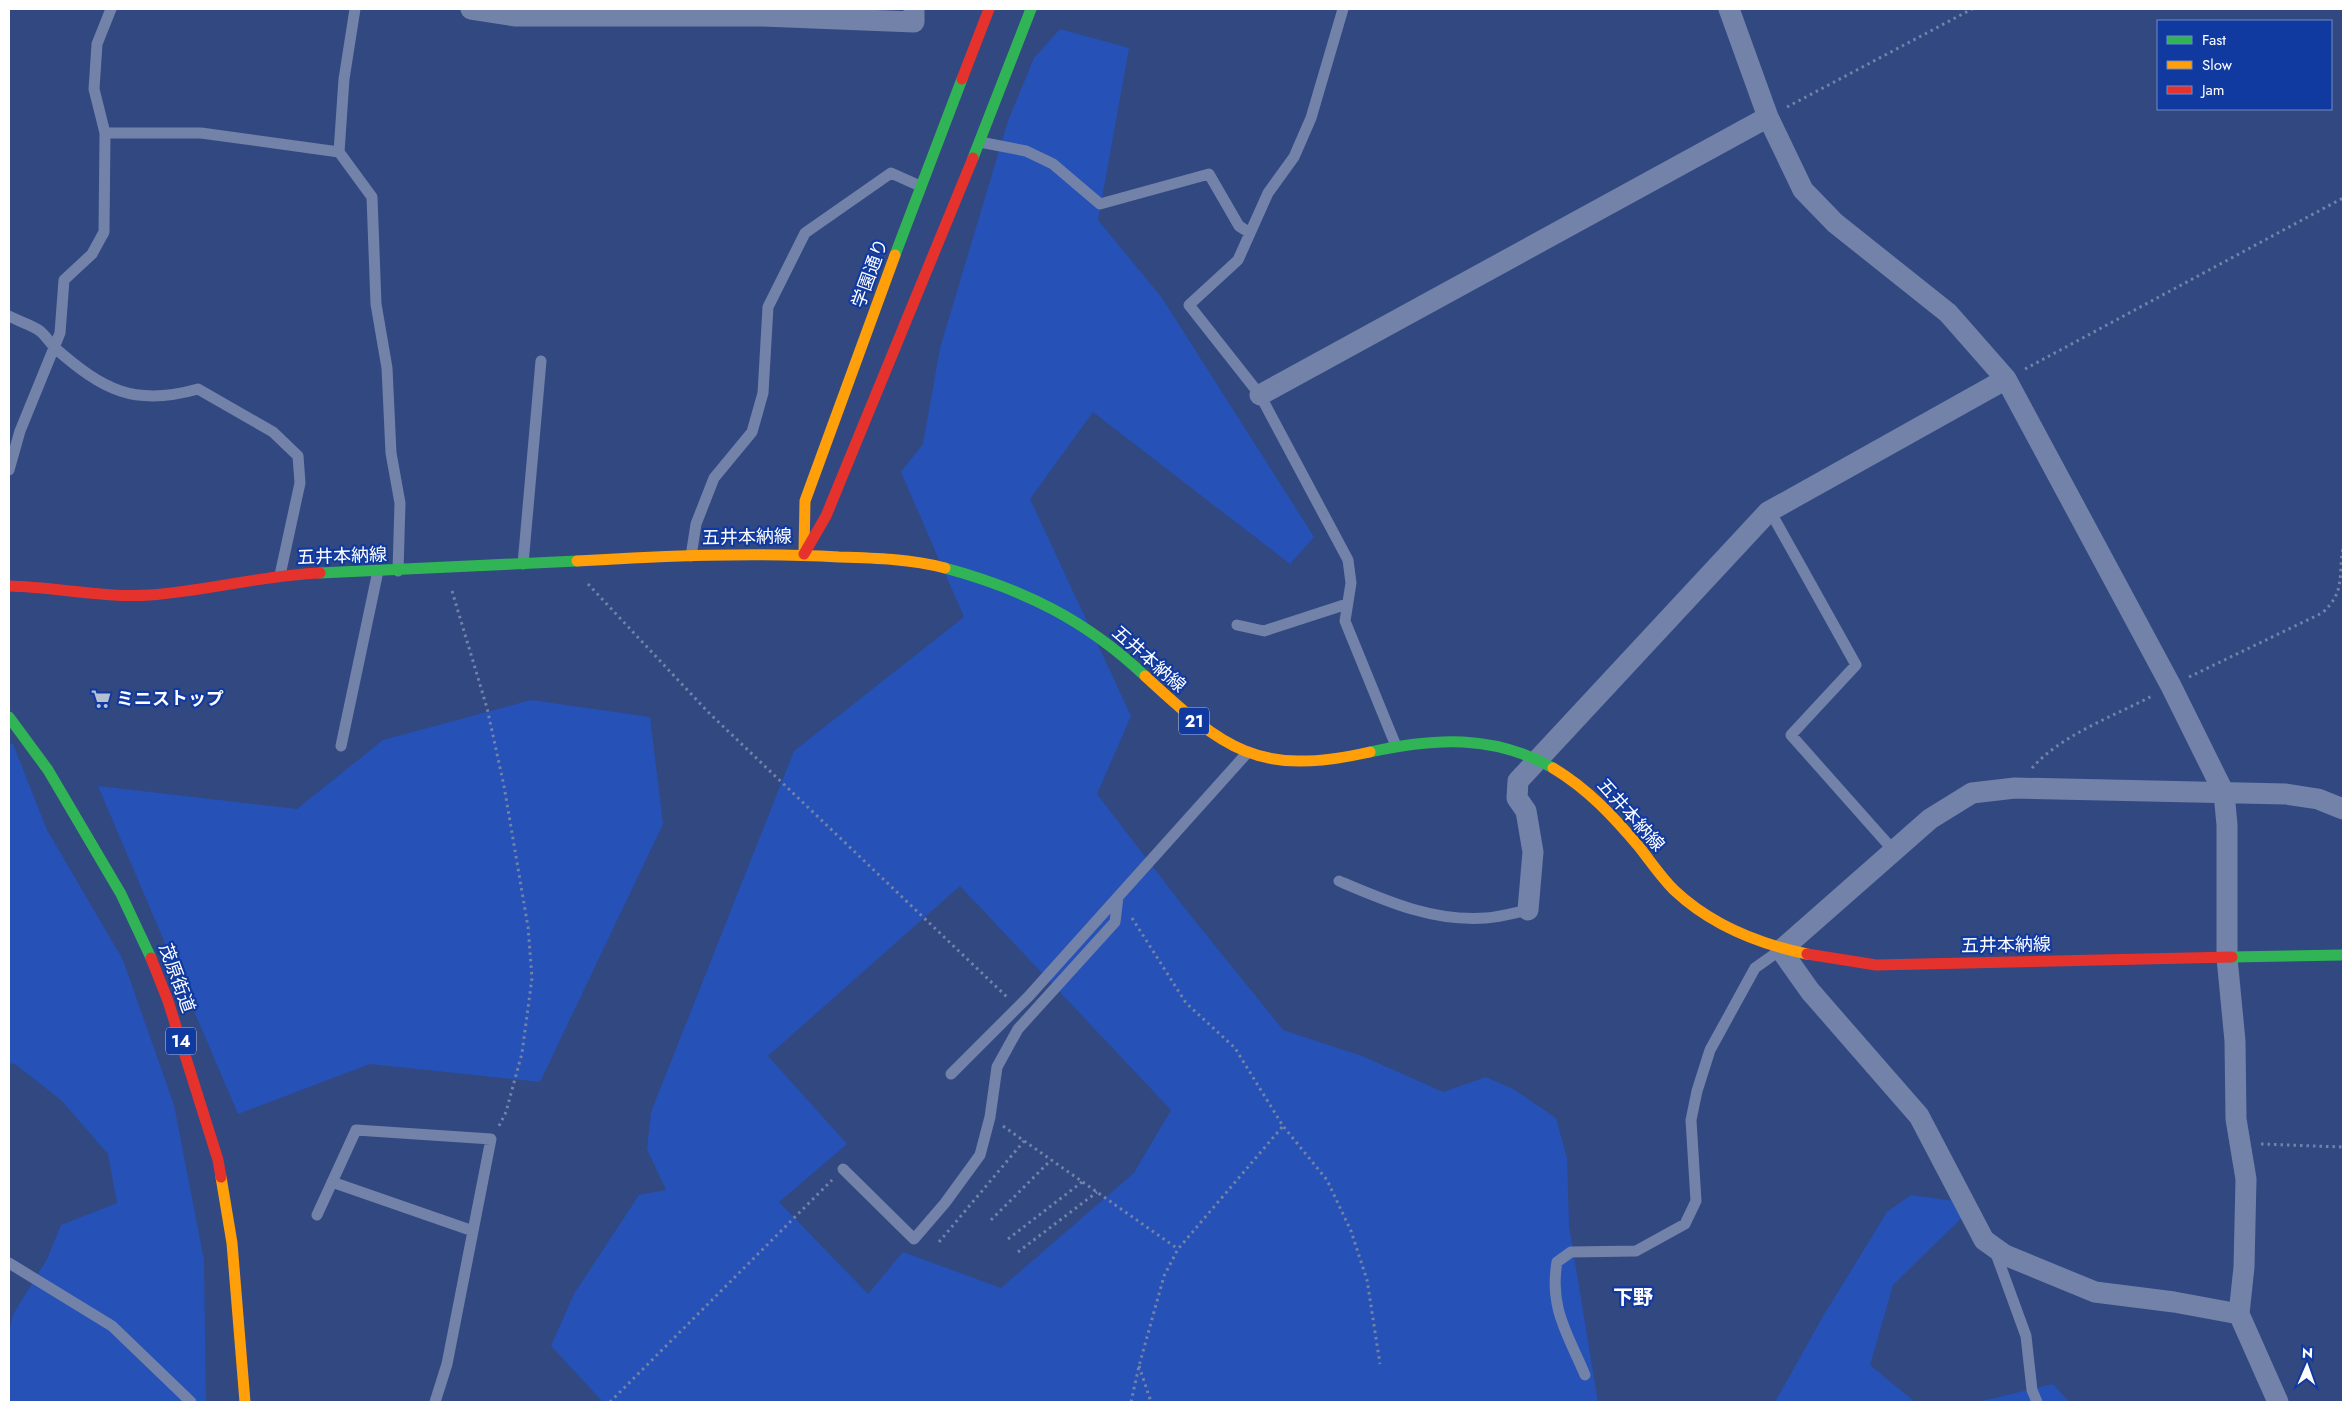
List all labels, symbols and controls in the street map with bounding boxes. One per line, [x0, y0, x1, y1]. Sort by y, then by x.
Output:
legend [2157, 20, 2332, 110]
text: Fast [2202, 29, 2226, 51]
text: Slow [2202, 54, 2233, 76]
text: Jam [2200, 79, 2225, 101]
street label: 学園通り [845, 235, 895, 311]
street label: 五井本納線 [702, 523, 792, 551]
street label: 五井本納線 [297, 541, 387, 571]
street label: 五井本納線 [1107, 620, 1191, 698]
place label: ミニストップ [116, 686, 224, 712]
supermarket icon: ミニストップ [90, 688, 112, 710]
road number: 21 [1179, 708, 1209, 734]
street label: 五井本納線 [1591, 773, 1671, 857]
street label: 五井本納線 [1961, 931, 2051, 959]
street label: 茂原街道 [152, 940, 202, 1016]
road number: 14 [166, 1028, 196, 1054]
district label: 下野 [1613, 1283, 1653, 1312]
north arrow [2282, 1341, 2332, 1391]
text: N [2302, 1343, 2313, 1363]

